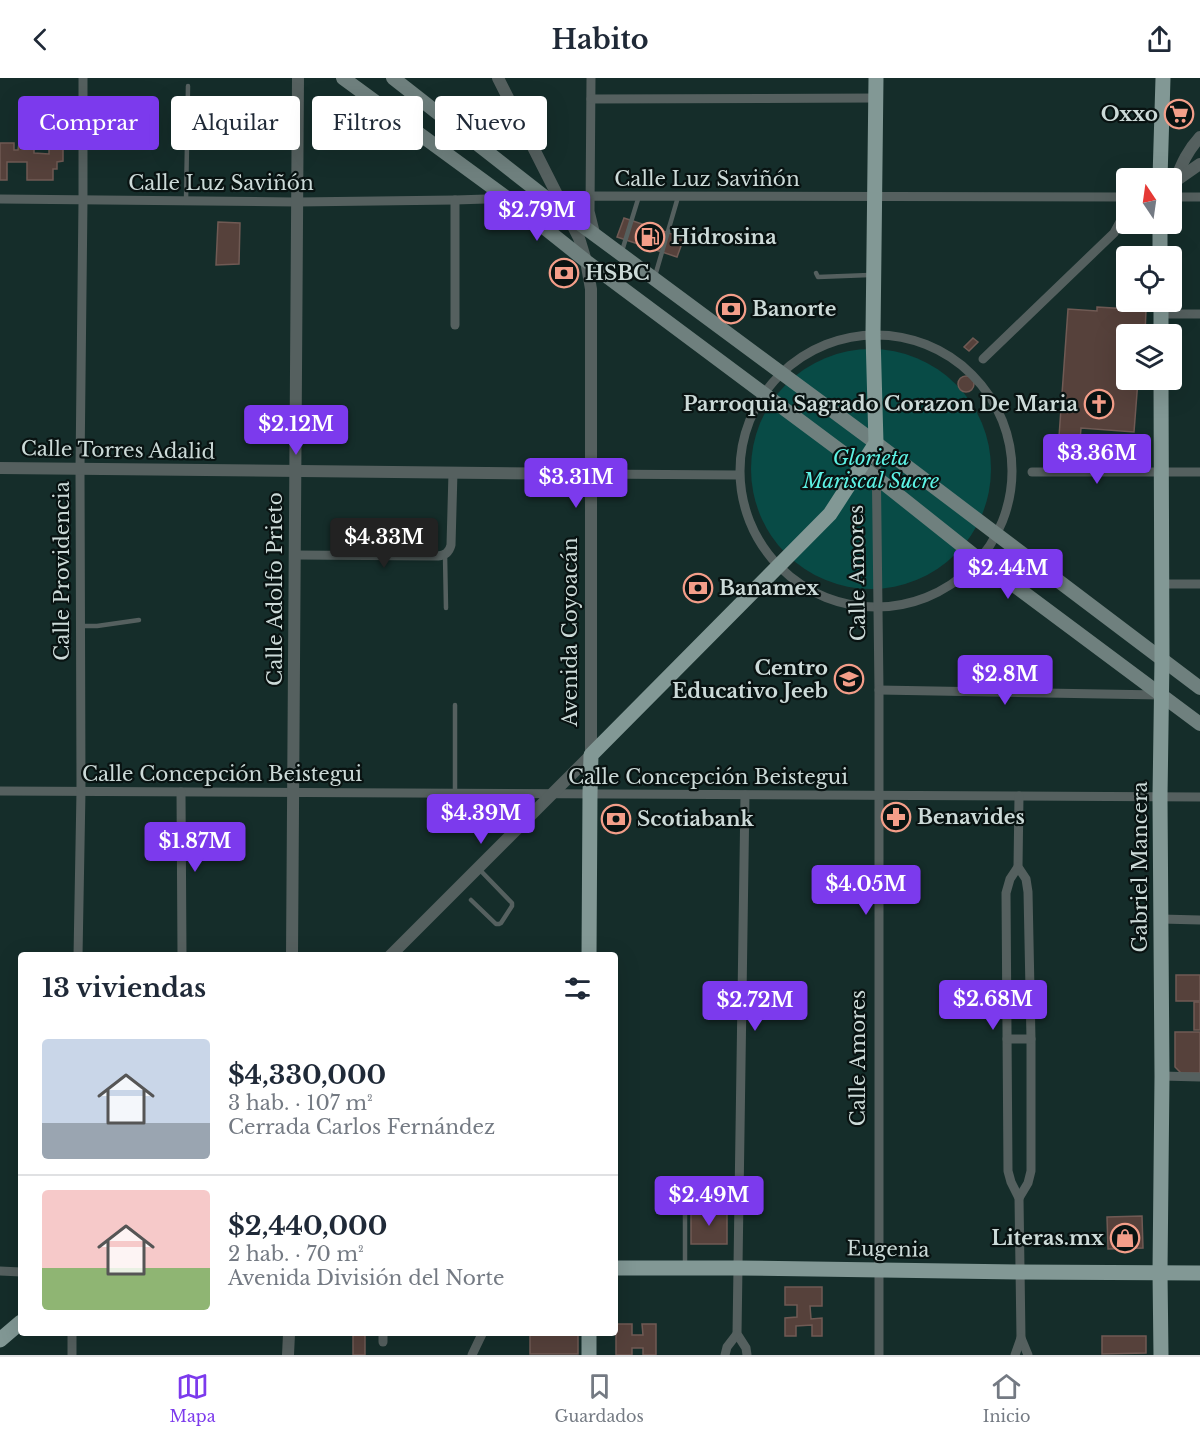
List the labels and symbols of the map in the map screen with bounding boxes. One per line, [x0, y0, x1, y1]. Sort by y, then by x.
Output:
supermarket icon: Oxxo [1163, 98, 1195, 130]
place label: Oxxo [1101, 102, 1158, 126]
street label: Calle Luz Saviñón [614, 167, 800, 191]
north arrow [1116, 168, 1182, 234]
street label: Calle Luz Saviñón [128, 171, 314, 195]
pin: $2.79M [488, 191, 586, 242]
fuel station icon: Hidrosina [634, 221, 666, 253]
place label: Hidrosina [671, 225, 777, 249]
bank icon: HSBC [548, 257, 580, 289]
place label: HSBC [585, 261, 650, 285]
bank icon: Banorte [715, 293, 747, 325]
place label: Banorte [752, 297, 836, 321]
church icon: Parroquia Sagrado Corazon De Maria [1083, 388, 1115, 420]
place label: Parroquia Sagrado Corazon De Maria [683, 392, 1079, 416]
pin: $2.12M [247, 405, 345, 456]
pin: $3.36M [1048, 434, 1146, 485]
street label: Calle Torres Adalid [21, 436, 215, 464]
park label: Glorieta Mariscal Sucre [802, 446, 939, 493]
pin: $3.31M [527, 458, 625, 509]
street label: Calle Providencia [50, 480, 74, 661]
street label: Calle Adolfo Prieto [263, 492, 287, 686]
street label: Calle Amores [844, 505, 870, 641]
pin: $4.33M [335, 518, 433, 569]
street label: Avenida Coyoacán [558, 537, 582, 728]
pin: $2.44M [959, 549, 1057, 600]
bank icon: Banamex [682, 572, 714, 604]
place label: Banamex [719, 576, 819, 600]
pin: $2.8M [963, 655, 1047, 706]
place label: Centro Educativo Jeeb [672, 656, 828, 703]
school or university icon: Centro Educativo Jeeb [833, 663, 865, 695]
street label: Calle Concepción Beistegui [82, 762, 362, 786]
street label: Calle Concepción Beistegui [568, 765, 848, 789]
street label: Gabriel Mancera [1128, 781, 1152, 953]
pin: $4.39M [432, 794, 530, 845]
pharmacy icon: Benavides [880, 801, 912, 833]
bank icon: Scotiabank [600, 803, 632, 835]
place label: Benavides [917, 805, 1025, 829]
place label: Scotiabank [637, 807, 755, 831]
pin: $1.87M [146, 822, 244, 873]
pin: $4.05M [817, 865, 915, 916]
pin: $2.68M [944, 980, 1042, 1031]
pin: $2.72M [706, 981, 804, 1032]
street label: Calle Amores [846, 990, 870, 1126]
pin: $2.49M [660, 1176, 758, 1227]
shop icon: Literas.mx [1109, 1222, 1141, 1254]
place label: Literas.mx [991, 1226, 1104, 1250]
street label: Eugenia [846, 1236, 931, 1262]

